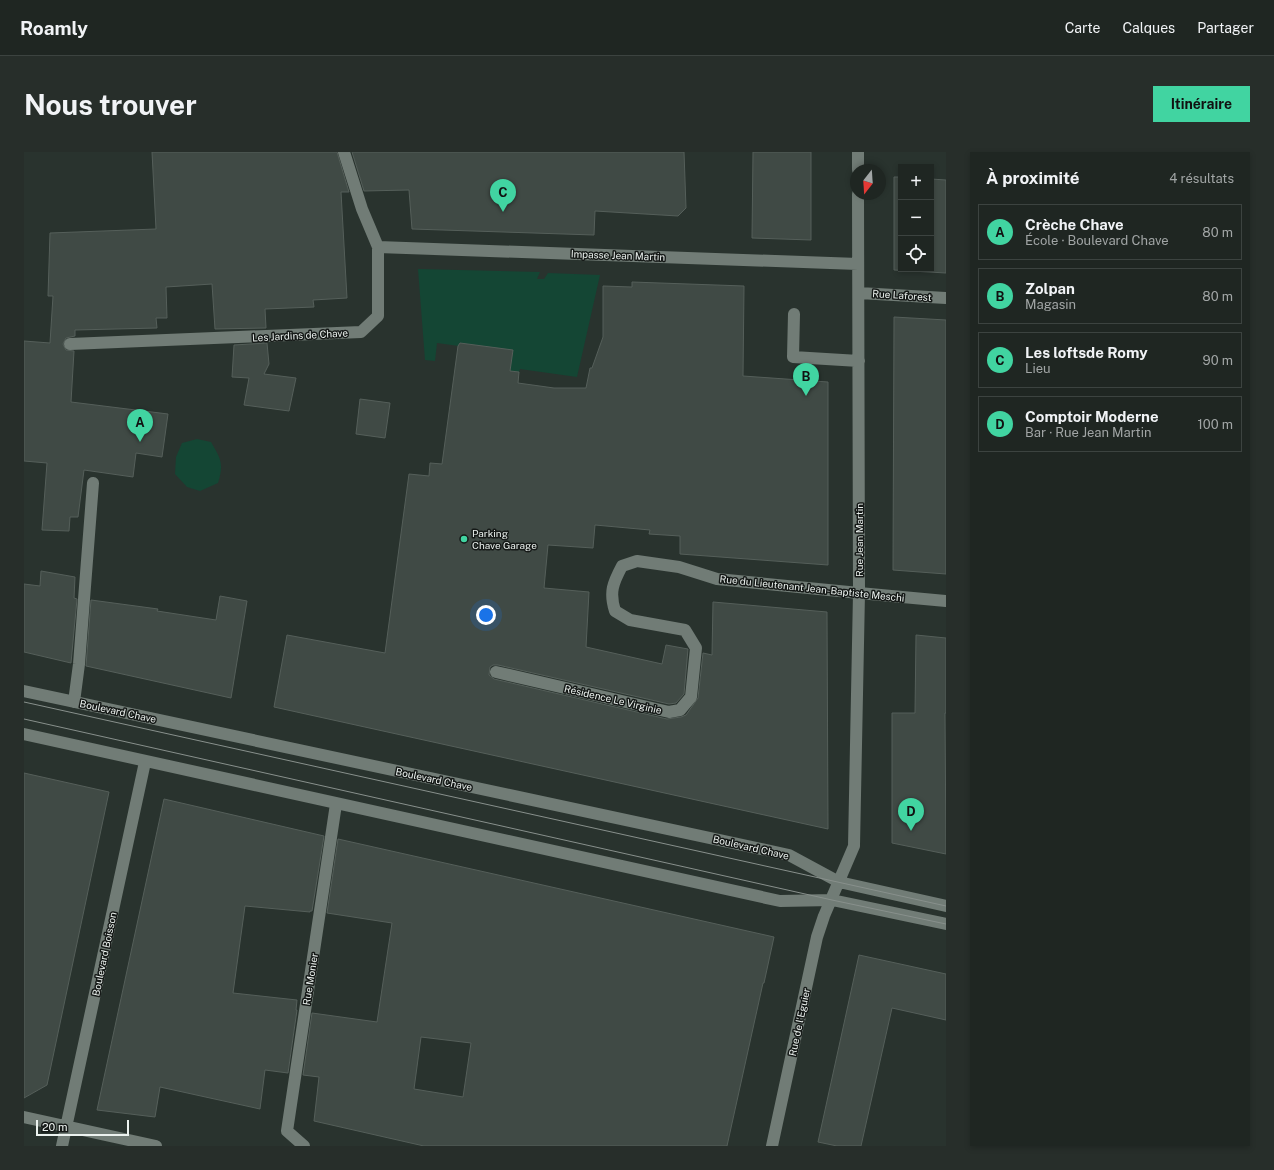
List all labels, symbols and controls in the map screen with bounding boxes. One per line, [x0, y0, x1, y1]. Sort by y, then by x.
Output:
text: Roamly [20, 17, 88, 39]
text: Carte [1065, 20, 1101, 36]
text: Calques [1123, 20, 1175, 36]
text: Partager [1197, 20, 1254, 36]
button: Itinéraire [1153, 86, 1250, 122]
text: Nous trouver [24, 88, 197, 121]
north arrow [850, 164, 886, 200]
map controls [898, 164, 934, 272]
button: + [898, 164, 934, 200]
text: À proximité [986, 168, 1080, 188]
text: 4 résultats [1169, 171, 1234, 186]
pin: C [490, 179, 516, 212]
button: − [898, 200, 934, 236]
text: Crèche Chave [1025, 216, 1124, 233]
text: A [995, 225, 1005, 240]
text: 80 m [1202, 225, 1233, 240]
text: École · Boulevard Chave [1025, 233, 1169, 248]
button: locate [898, 236, 934, 272]
street label: Impasse Jean Martin [571, 247, 666, 263]
text: Zolpan [1025, 280, 1075, 297]
street label: Rue Laforest [872, 287, 932, 303]
text: B [996, 289, 1004, 304]
text: 80 m [1202, 289, 1233, 304]
text: Magasin [1025, 297, 1076, 312]
street label: Les Jardins de Chave [252, 326, 349, 344]
text: Les loftsde Romy [1025, 344, 1148, 361]
text: C [995, 353, 1005, 368]
text: 90 m [1203, 353, 1233, 368]
text: Lieu [1025, 361, 1051, 376]
pin: B [793, 363, 819, 396]
text: Comptoir Moderne [1025, 408, 1159, 425]
pin: A [127, 409, 153, 442]
text: D [995, 417, 1005, 432]
text: 100 m [1197, 417, 1233, 432]
text: Bar · Rue Jean Martin [1025, 425, 1151, 440]
street label: Rue Jean Martin [853, 503, 865, 577]
place label: Parking Chave Garage [472, 527, 537, 551]
marker: Parking Chave Garage [459, 534, 469, 544]
street label: Rue du Lieutenant Jean-Baptiste Meschi [719, 572, 905, 604]
your location [476, 605, 496, 625]
street label: Résidence Le Virginie [563, 682, 663, 716]
street label: Boulevard Chave [79, 697, 158, 725]
street label: Boulevard Chave [395, 765, 474, 793]
pin: D [898, 798, 924, 831]
street label: Boulevard Chave [712, 832, 791, 862]
street label: Boulevard Boisson [89, 911, 119, 997]
street label: Rue Monier [300, 952, 320, 1006]
street label: Rue de l'Eguier [786, 987, 812, 1057]
scale bar [36, 1118, 129, 1137]
text: 20 m [42, 1121, 67, 1133]

